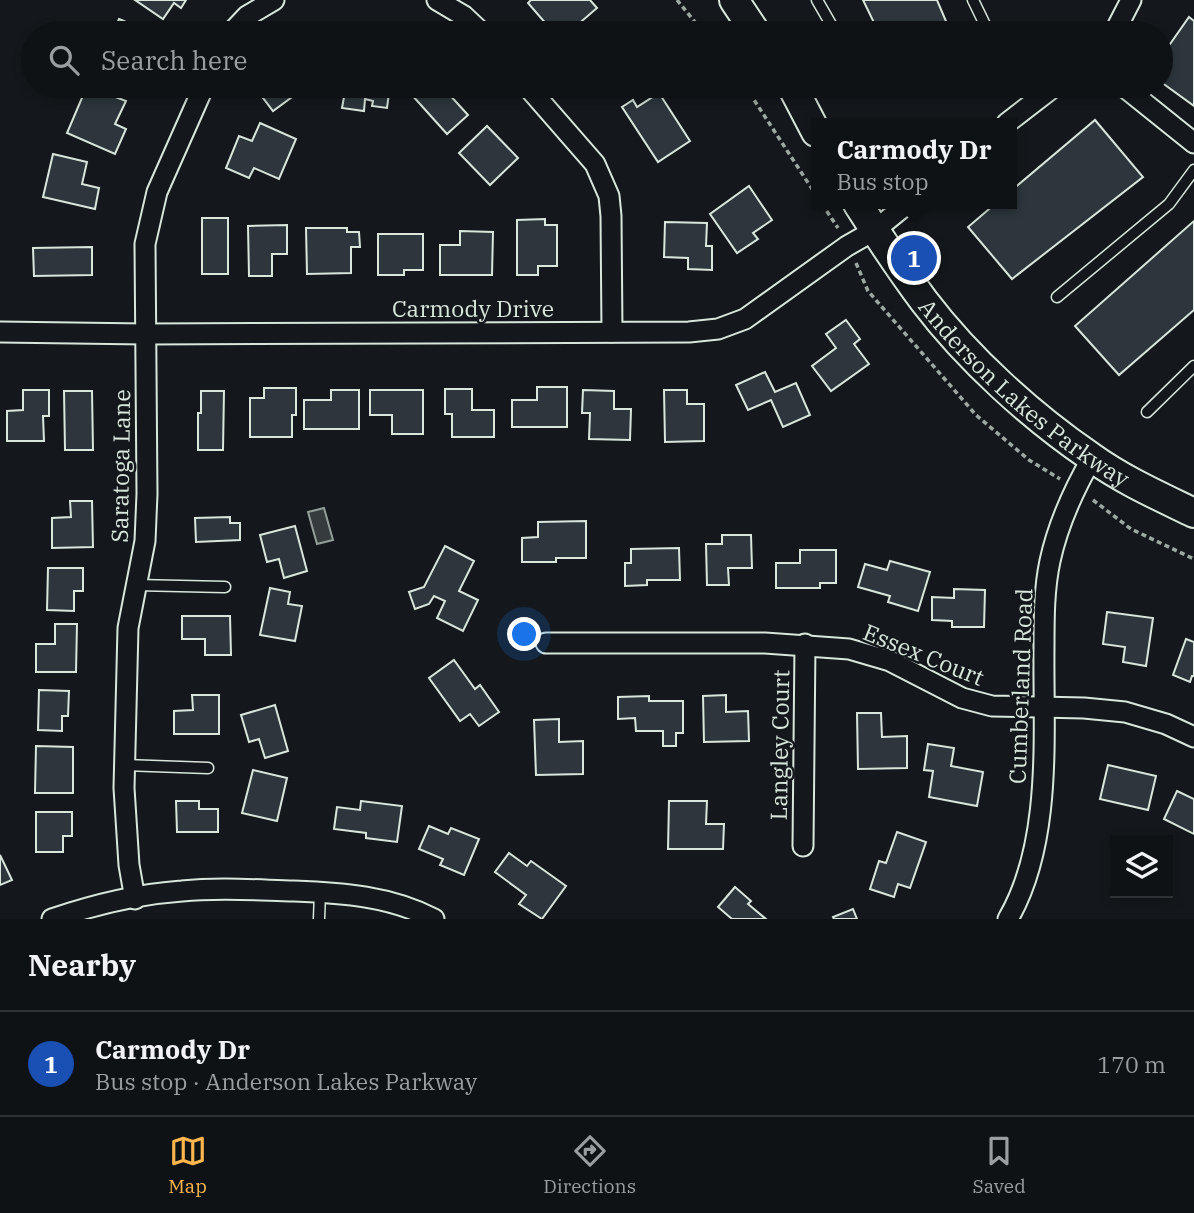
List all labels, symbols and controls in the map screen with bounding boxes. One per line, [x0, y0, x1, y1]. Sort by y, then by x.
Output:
search box [21, 21, 1173, 98]
icon: search [45, 41, 83, 79]
text: Search here [101, 43, 247, 77]
popup [811, 118, 1017, 209]
text: Carmody Dr [836, 132, 992, 166]
text: Bus stop [836, 166, 929, 196]
pin: 1 [891, 232, 937, 284]
street label: Anderson Lakes Parkway [912, 292, 1136, 493]
street label: Carmody Drive [392, 293, 554, 323]
street label: Saratoga Lane [104, 389, 136, 543]
street label: Cumberland Road [1002, 588, 1038, 784]
street label: Essex Court [859, 616, 989, 692]
your location [507, 617, 541, 651]
street label: Langley Court [763, 669, 795, 821]
map controls [1110, 835, 1173, 898]
button: layers [1110, 835, 1173, 898]
text: Nearby [28, 945, 136, 984]
text: Carmody Dr [95, 1032, 250, 1066]
text: 1 [44, 1049, 58, 1079]
text: 170 m [1097, 1049, 1166, 1079]
text: Bus stop · Anderson Lakes Parkway [95, 1066, 477, 1096]
tab: Map [168, 1132, 207, 1198]
tab: Directions [543, 1132, 636, 1198]
tab: Saved [973, 1132, 1026, 1198]

